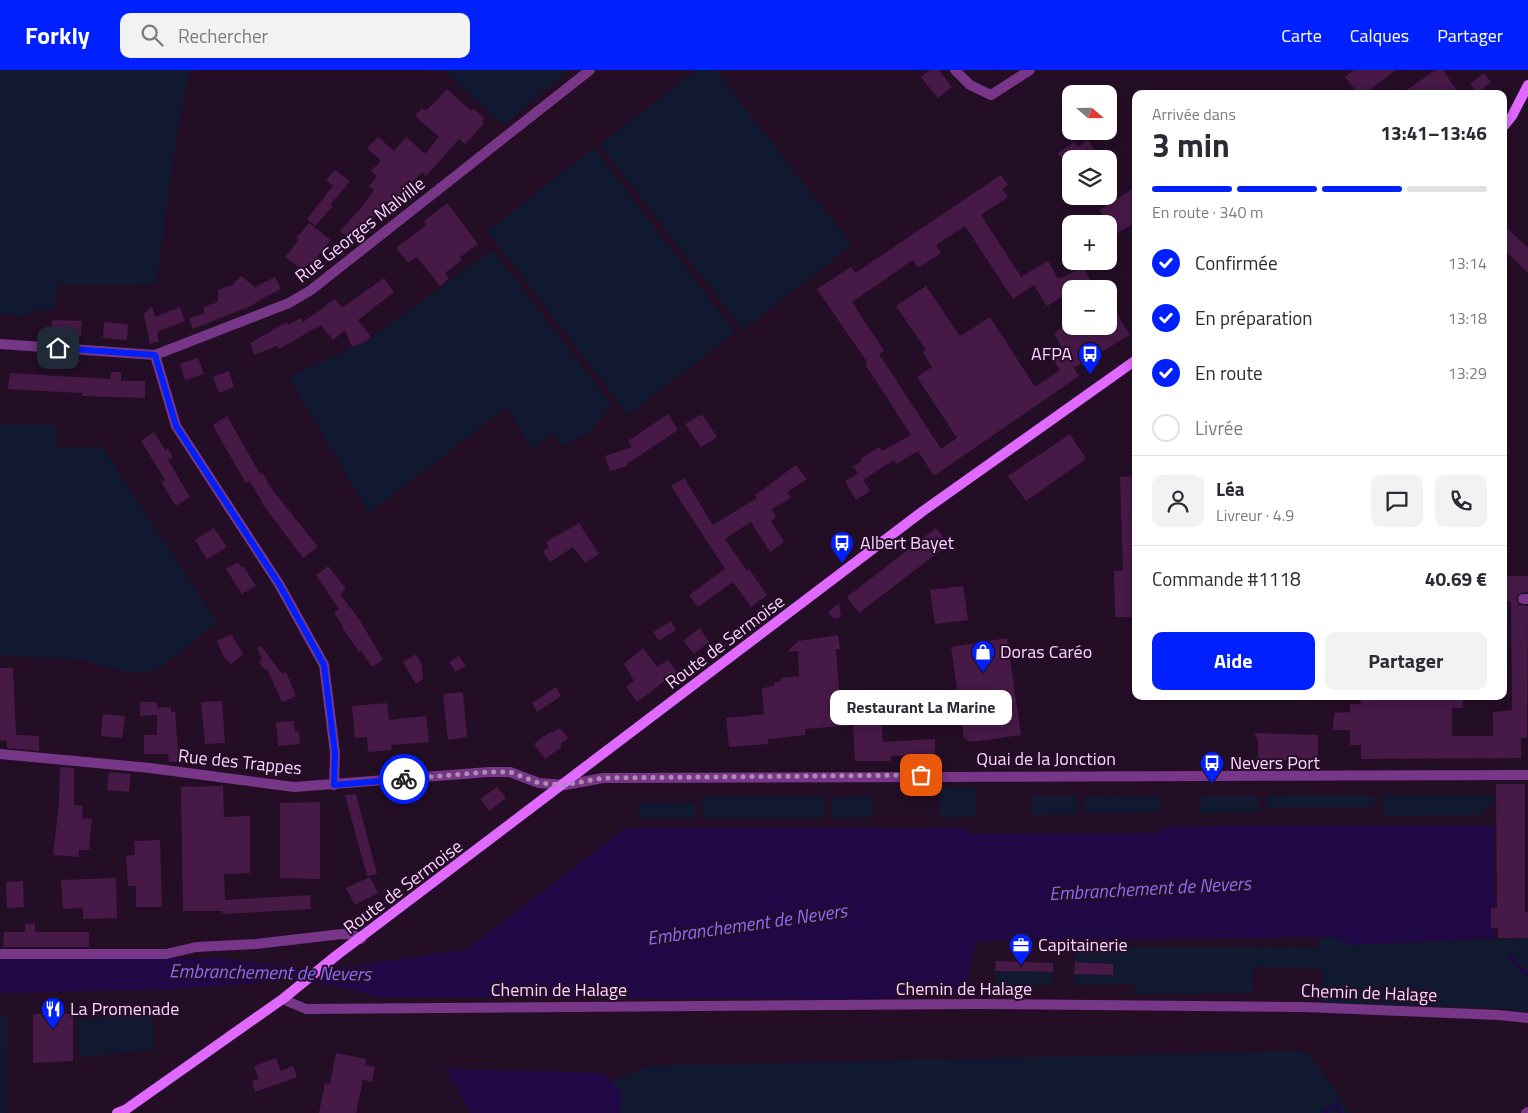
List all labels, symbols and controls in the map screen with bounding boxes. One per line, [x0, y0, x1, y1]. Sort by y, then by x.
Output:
search box [120, 13, 470, 58]
text: Forkly [25, 17, 90, 53]
icon: search [138, 21, 166, 49]
text: Rechercher [178, 21, 268, 50]
text: Carte [1281, 22, 1322, 49]
text: Calques [1350, 22, 1409, 49]
text: Partager [1437, 22, 1503, 49]
north arrow [1062, 85, 1118, 140]
map controls [1062, 85, 1117, 335]
text: Arrivée dans [1152, 102, 1236, 126]
text: 13:41–13:46 [1380, 118, 1487, 147]
text: 3 min [1152, 121, 1230, 169]
button: layers [1062, 150, 1117, 205]
street label: Rue Georges Malville [289, 170, 430, 289]
text: En route · 340 m [1152, 200, 1263, 224]
button: + [1062, 215, 1117, 270]
text: Confirmée [1195, 248, 1277, 277]
icon: check [1152, 249, 1180, 277]
text: 13:14 [1448, 251, 1487, 275]
button: − [1062, 280, 1117, 335]
text: En préparation [1195, 303, 1313, 332]
icon: check [1152, 304, 1180, 332]
text: 13:18 [1448, 306, 1487, 330]
pin [37, 327, 79, 369]
icon: home [44, 334, 72, 362]
place label: AFPA [1031, 340, 1072, 367]
bus stop icon: AFPA [1077, 341, 1103, 375]
text: En route [1195, 358, 1263, 387]
icon: check [1152, 359, 1180, 387]
text: 13:29 [1448, 361, 1487, 385]
text: Livrée [1195, 413, 1243, 442]
text: Léa [1216, 474, 1244, 503]
button: person [1152, 475, 1204, 527]
button: chat [1371, 475, 1423, 527]
button: phone [1435, 475, 1487, 527]
text: Livreur · 4.9 [1216, 503, 1294, 527]
place label: Albert Bayet [860, 529, 955, 556]
bus stop icon: Albert Bayet [829, 530, 855, 564]
text: Commande #1118 [1152, 564, 1301, 593]
text: 40.69 € [1425, 564, 1487, 593]
street label: Route de Sermoise [659, 588, 790, 695]
button: Aide [1152, 632, 1315, 690]
button: Partager [1325, 632, 1487, 690]
place label: Doras Caréo [1000, 638, 1092, 665]
shop icon: Doras Caréo [970, 639, 996, 673]
callout: Restaurant La Marine [830, 690, 1012, 725]
text: Restaurant La Marine [847, 695, 995, 719]
street label: Rue des Trappes [177, 742, 303, 781]
street label: Quai de la Jonction [976, 745, 1116, 772]
place label: Nevers Port [1230, 749, 1321, 776]
bus stop icon: Nevers Port [1199, 750, 1225, 784]
courier [379, 754, 429, 804]
pin [900, 754, 942, 796]
icon: bag [907, 761, 935, 789]
icon: bike [390, 765, 418, 793]
street label: Route de Sermoise [337, 833, 468, 940]
water label: Embranchement de Nevers [1048, 868, 1253, 907]
water label: Embranchement de Nevers [645, 895, 851, 952]
place label: Capitainerie [1038, 931, 1128, 958]
office icon: Capitainerie [1008, 932, 1034, 966]
water label: Embranchement de Nevers [169, 955, 373, 988]
street label: Chemin de Halage [896, 975, 1032, 1002]
street label: Chemin de Halage [491, 976, 627, 1003]
street label: Chemin de Halage [1300, 977, 1438, 1008]
place label: La Promenade [70, 995, 179, 1022]
restaurant icon: La Promenade [40, 996, 66, 1030]

